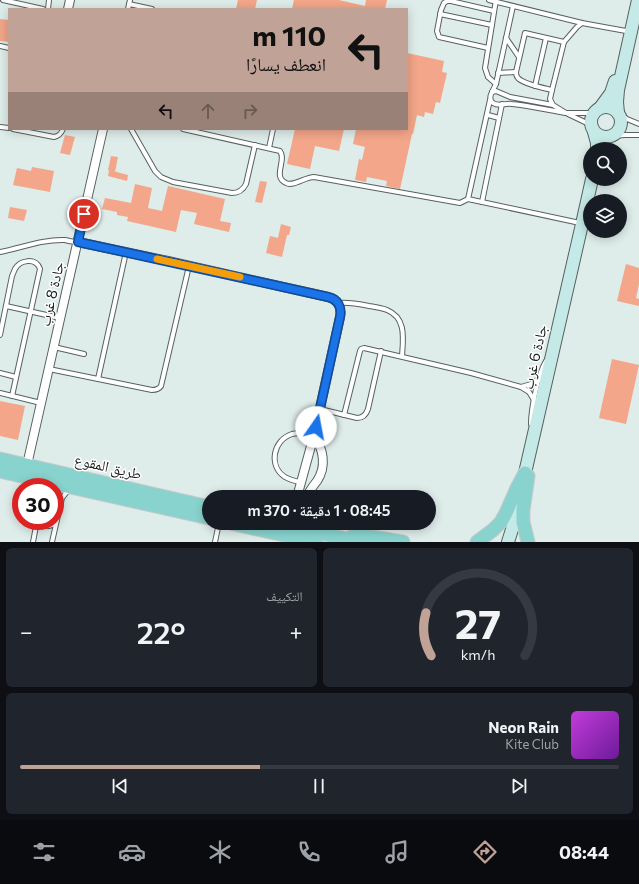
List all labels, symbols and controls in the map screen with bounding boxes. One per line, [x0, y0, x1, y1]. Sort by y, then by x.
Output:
text: 110 m [252, 18, 326, 52]
icon: left [340, 24, 392, 76]
text: انعطف يسارًا [246, 53, 326, 75]
icon: left [155, 100, 177, 122]
icon: ahead [197, 100, 219, 122]
icon: right [239, 100, 261, 122]
map controls [583, 142, 627, 238]
button: search [583, 142, 627, 186]
button: layers [583, 194, 627, 238]
pin [67, 197, 101, 231]
icon: arrive [73, 203, 95, 225]
street label: جادة 8 غرب [35, 259, 68, 328]
street label: جادة 6 غرب [518, 322, 551, 391]
position arrow [295, 406, 337, 448]
street label: طريق المقوع [72, 450, 144, 484]
speed limit sign: 30 [12, 478, 64, 530]
text: 08:45 · 1 دقيقة · 370 m [247, 501, 391, 519]
text: التكييف [266, 588, 303, 604]
text: 27 [455, 596, 501, 647]
text: 22° [137, 613, 185, 650]
text: − [20, 618, 33, 645]
text: + [290, 618, 303, 645]
text: km/h [460, 644, 495, 662]
text: Neon Rain [488, 718, 559, 736]
text: Kite Club [505, 736, 559, 752]
icon: previous [109, 775, 131, 797]
icon: pause [308, 775, 330, 797]
icon: next [508, 775, 530, 797]
icon: filters [30, 838, 58, 866]
icon: car [118, 838, 146, 866]
icon: climate [206, 838, 234, 866]
icon: phone [295, 838, 323, 866]
icon: music [383, 838, 411, 866]
icon: directions [471, 838, 499, 866]
text: 08:44 [559, 841, 609, 863]

